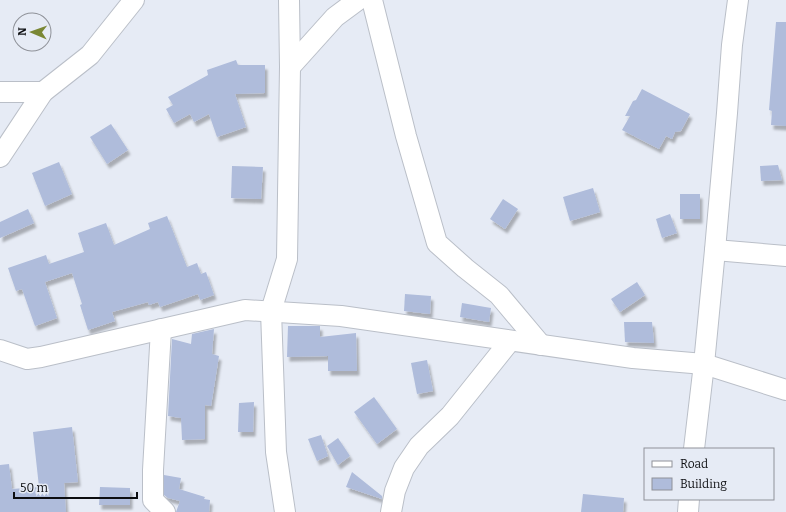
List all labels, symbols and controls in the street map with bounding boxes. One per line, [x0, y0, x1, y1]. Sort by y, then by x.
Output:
north arrow [12, 12, 52, 52]
text: N [16, 27, 29, 36]
legend [644, 448, 774, 500]
text: Road [680, 457, 708, 471]
scale bar [14, 474, 137, 500]
text: Building [680, 477, 727, 491]
text: 50 m [20, 481, 49, 495]

